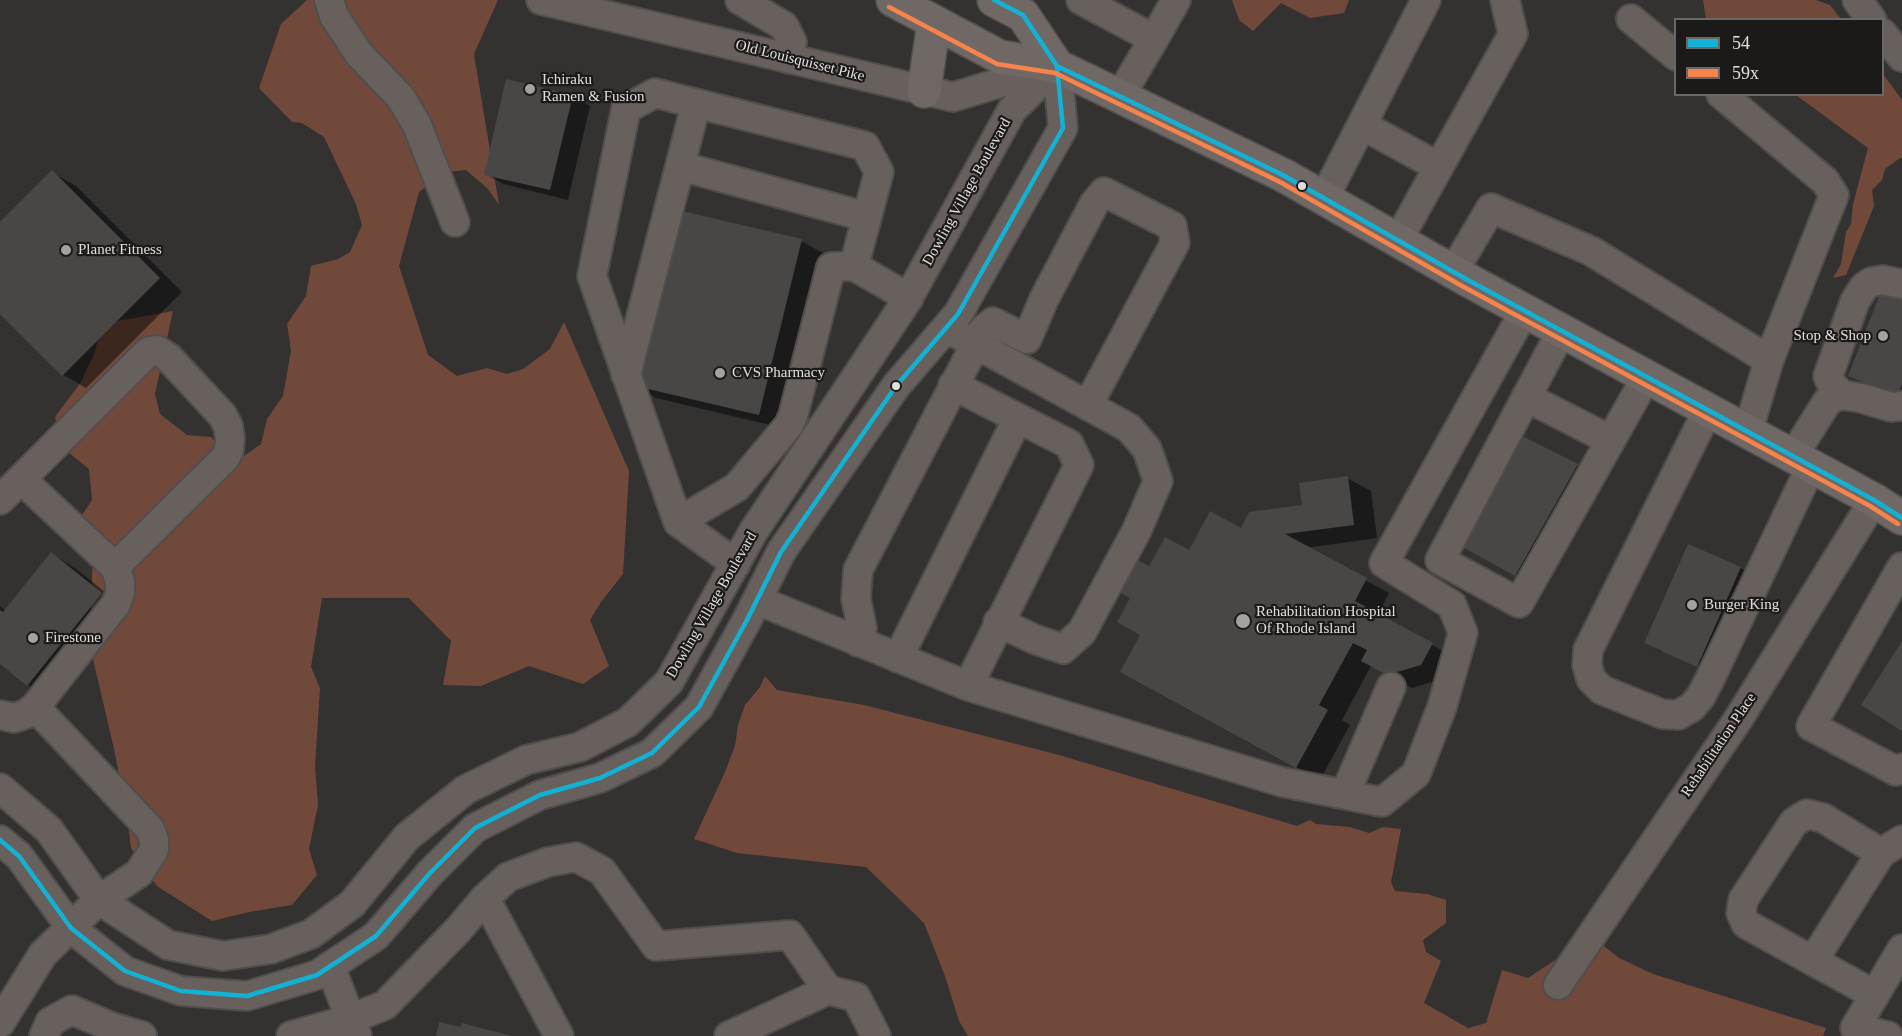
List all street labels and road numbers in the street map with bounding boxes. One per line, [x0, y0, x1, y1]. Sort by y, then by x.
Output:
street label: Old Louisquisset Pike [734, 36, 866, 86]
street label: Dowling Village Boulevard [919, 115, 1015, 269]
street label: Dowling Village Boulevard [663, 529, 761, 681]
street label: Rehabilitation Place [1678, 690, 1760, 800]

